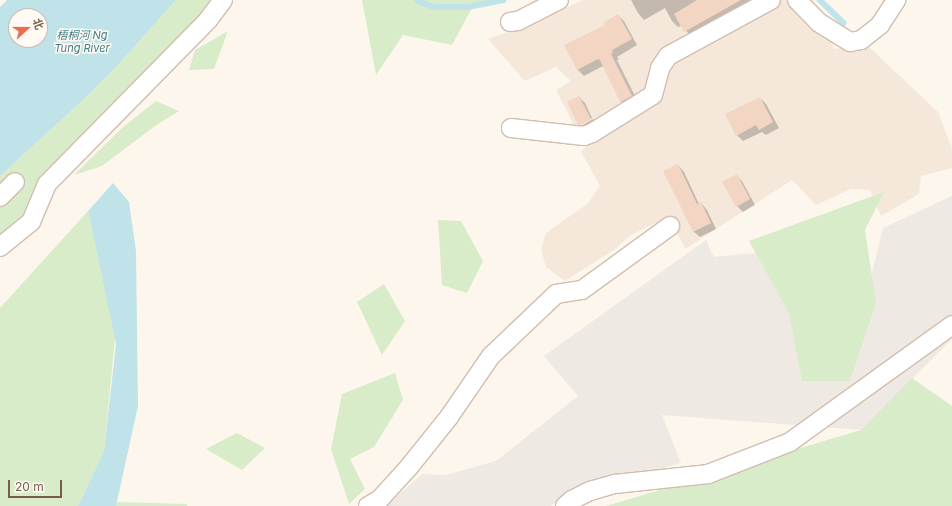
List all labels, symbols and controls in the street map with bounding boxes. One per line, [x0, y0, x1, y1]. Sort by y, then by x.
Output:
north arrow [8, 8, 48, 48]
text: 北 [30, 16, 47, 32]
water label: 梧桐河 Ng Tung River [54, 29, 110, 55]
scale bar [10, 472, 64, 498]
text: 20 m [15, 479, 44, 494]

